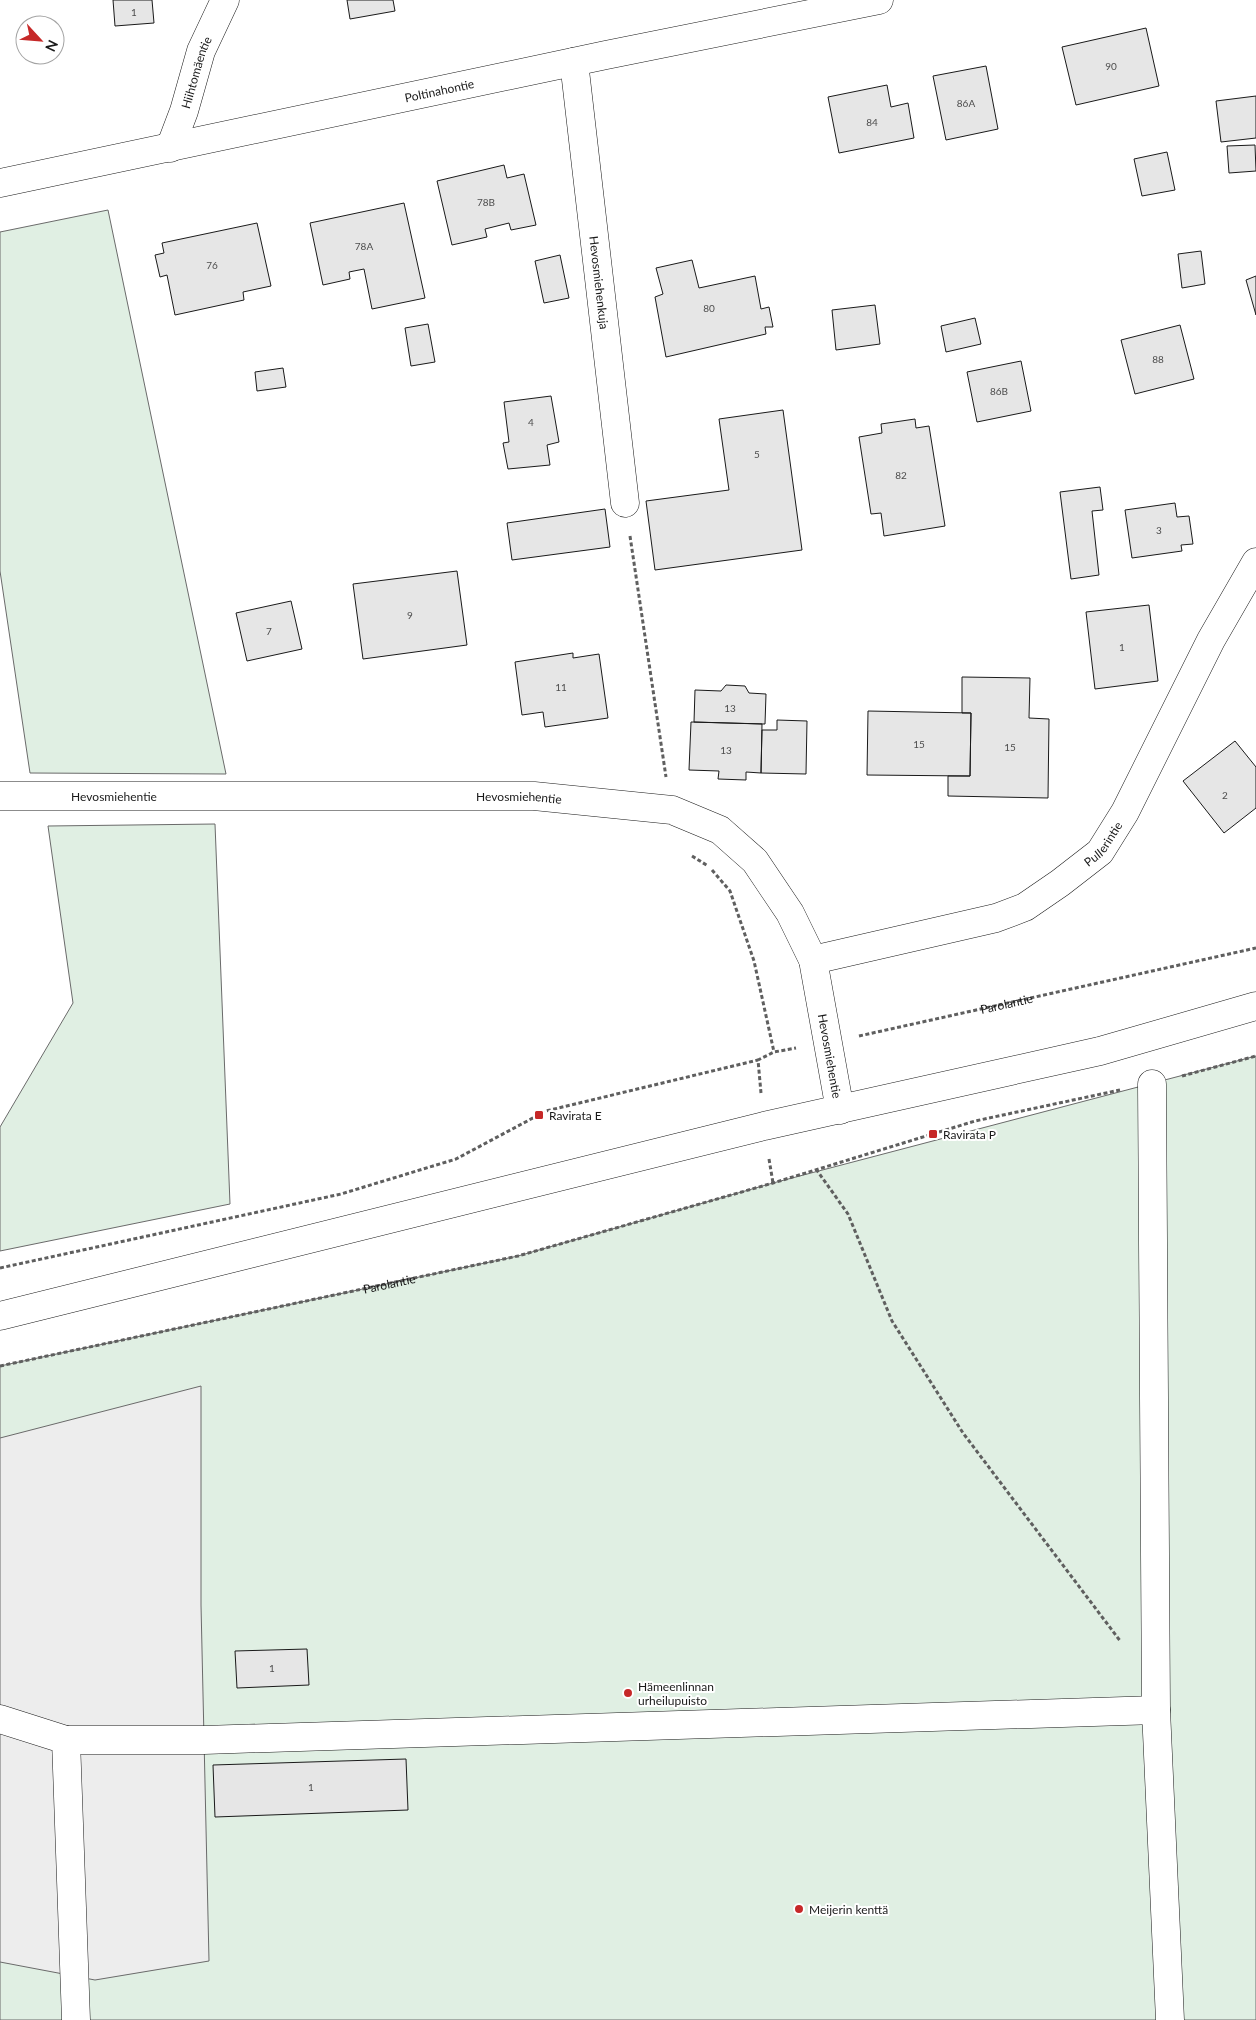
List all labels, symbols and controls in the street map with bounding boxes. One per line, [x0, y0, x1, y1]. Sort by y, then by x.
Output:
house number: 1 [131, 6, 137, 18]
north arrow [15, 15, 65, 65]
street label: Hiihtomäentie [178, 34, 214, 110]
text: N [42, 37, 62, 54]
house number: 90 [1105, 60, 1117, 72]
street label: Poltinahontie [403, 76, 475, 105]
house number: 86A [957, 97, 975, 109]
house number: 84 [866, 116, 878, 128]
house number: 78B [477, 196, 495, 208]
street label: Hevosmiehenkuja [587, 235, 612, 330]
house number: 78A [355, 240, 373, 252]
house number: 76 [206, 259, 218, 271]
house number: 80 [703, 302, 715, 314]
house number: 88 [1152, 353, 1164, 365]
house number: 86B [990, 385, 1008, 397]
house number: 4 [528, 416, 534, 428]
house number: 5 [754, 448, 760, 460]
house number: 82 [895, 469, 907, 481]
house number: 3 [1156, 524, 1162, 536]
house number: 9 [407, 609, 413, 621]
house number: 7 [266, 625, 272, 637]
house number: 1 [1119, 641, 1125, 653]
house number: 11 [555, 681, 567, 693]
house number: 13 [724, 702, 736, 714]
house number: 15 [913, 738, 925, 750]
house number: 15 [1004, 741, 1016, 753]
house number: 13 [720, 744, 732, 756]
street label: Hevosmiehentie [71, 789, 157, 804]
street label: Hevosmiehentie [476, 789, 563, 806]
house number: 2 [1222, 789, 1228, 801]
street label: Pullerintie [1081, 818, 1125, 869]
street label: Parolantie [979, 990, 1034, 1016]
street label: Hevosmiehentie [815, 1012, 845, 1100]
place label: Ravirata E [549, 1108, 602, 1123]
marker: Ravirata E [533, 1109, 545, 1121]
place label: Ravirata P [943, 1127, 996, 1142]
marker: Ravirata P [927, 1128, 939, 1140]
street label: Parolantie [362, 1270, 417, 1296]
house number: 1 [269, 1662, 275, 1674]
place label: Hämeenlinnan urheilupuisto [638, 1679, 714, 1708]
marker: Hämeenlinnan urheilupuisto [622, 1687, 634, 1699]
house number: 1 [308, 1781, 314, 1793]
place label: Meijerin kenttä [809, 1902, 888, 1917]
marker: Meijerin kenttä [793, 1903, 805, 1915]

